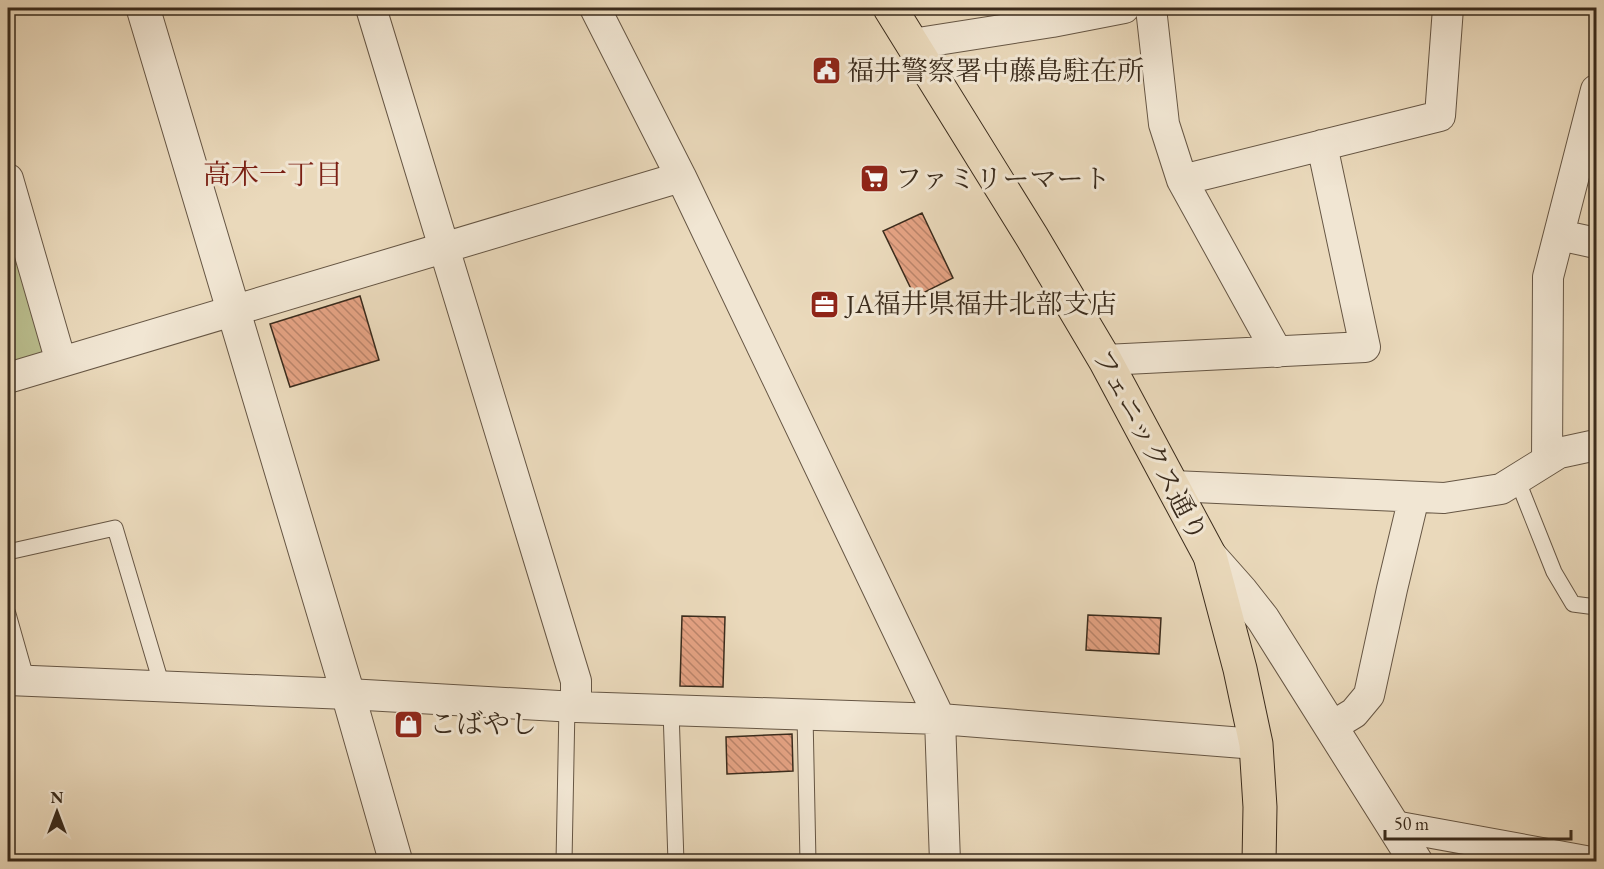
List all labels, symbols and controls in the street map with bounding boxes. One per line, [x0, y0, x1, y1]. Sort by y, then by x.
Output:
place label: 福井警察署中藤島駐在所 [847, 53, 1144, 88]
public building icon: 福井警察署中藤島駐在所 [810, 55, 842, 87]
district label: 高木一丁目 [203, 156, 343, 192]
place label: ファミリーマート [895, 161, 1110, 196]
supermarket icon: ファミリーマート [858, 163, 890, 195]
place label: JA福井県福井北部支店 [844, 286, 1117, 321]
office icon: JA福井県福井北部支店 [809, 288, 841, 320]
street label: フェニックス通り [1085, 342, 1216, 547]
place label: こばやし [429, 706, 537, 741]
shop icon: こばやし [392, 708, 424, 740]
north arrow [27, 782, 87, 842]
text: N [51, 787, 64, 808]
scale bar [1385, 803, 1571, 841]
text: 50 m [1394, 812, 1429, 835]

